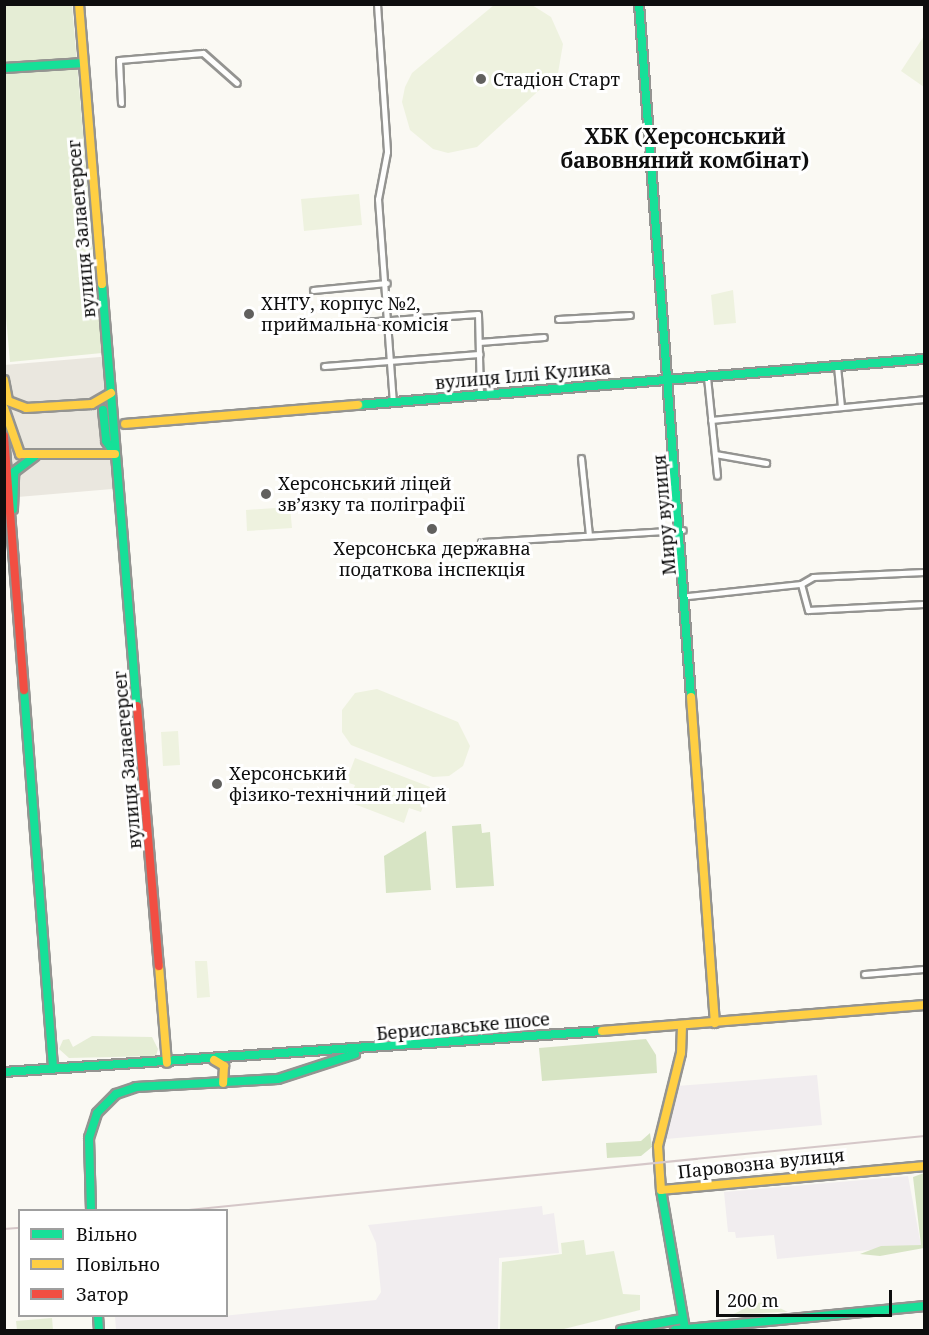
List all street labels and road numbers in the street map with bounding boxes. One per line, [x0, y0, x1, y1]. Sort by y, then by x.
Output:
street label: вулиця Залаегерсег [62, 139, 100, 319]
street label: вулиця Іллі Кулика [434, 357, 612, 393]
street label: Миру вулиця [648, 454, 680, 576]
street label: вулиця Залаегерсег [108, 670, 146, 850]
street label: Бериславське шосе [375, 1008, 551, 1044]
street label: Паровозна вулиця [676, 1143, 846, 1183]

